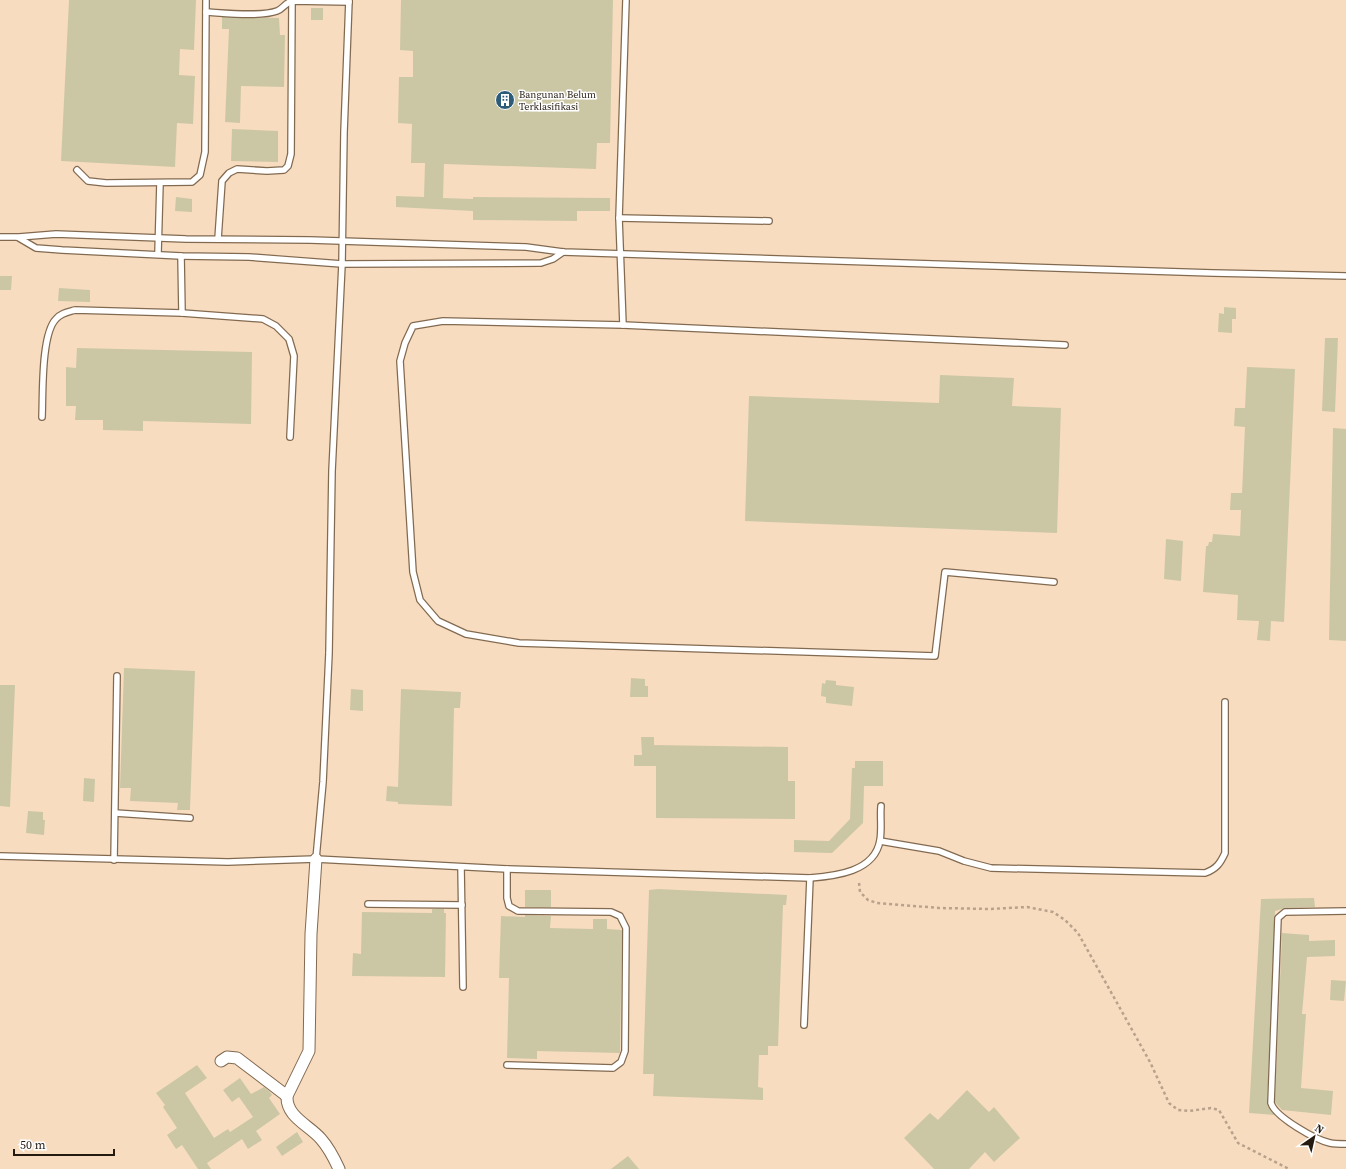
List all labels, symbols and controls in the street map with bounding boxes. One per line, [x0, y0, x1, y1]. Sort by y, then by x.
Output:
place label: Bangunan Belum Terklasifikasi [519, 88, 596, 113]
building icon: Bangunan Belum Terklasifikasi [494, 89, 516, 111]
north arrow [1294, 1117, 1334, 1157]
text: N [1312, 1121, 1327, 1138]
scale bar [14, 1131, 114, 1157]
text: 50 m [20, 1137, 46, 1153]

